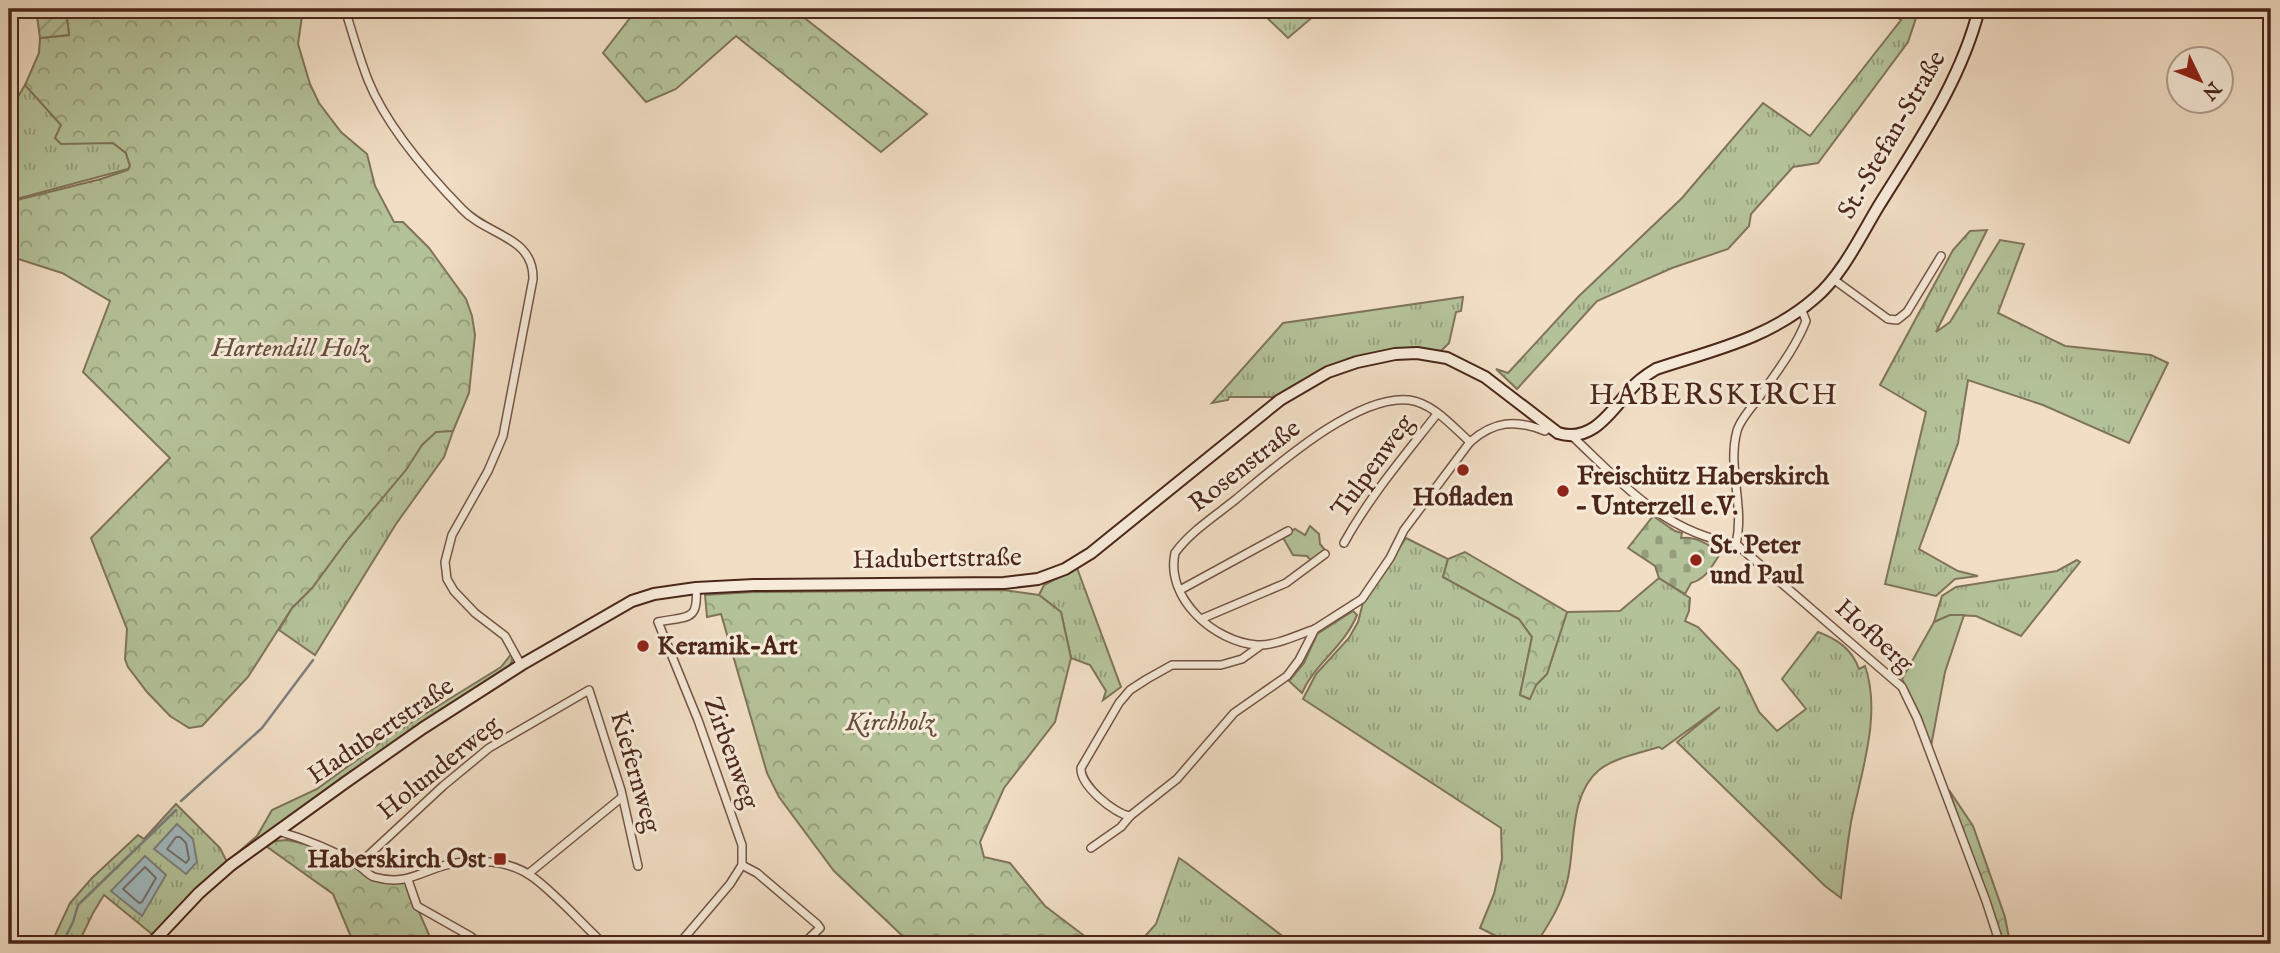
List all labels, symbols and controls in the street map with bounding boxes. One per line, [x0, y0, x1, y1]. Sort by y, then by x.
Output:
street label: St.-Stefan-Straße [1830, 45, 1954, 225]
north arrow [2164, 46, 2234, 116]
text: N [2196, 75, 2226, 105]
park label: Hartendill Holz [211, 332, 371, 365]
district label: HABERSKIRCH [1589, 377, 1839, 415]
street label: Tulpenweg [1324, 407, 1422, 524]
street label: Rosenstraße [1183, 412, 1308, 520]
place label: Freischütz Haberskirch – Unterzell e.V. [1576, 460, 1830, 523]
marker: Hofladen [1455, 462, 1471, 478]
place label: Hofladen [1413, 481, 1514, 514]
marker: Freischütz Haberskirch – Unterzell e.V. [1555, 483, 1571, 499]
place label: St. Peter und Paul [1710, 529, 1804, 592]
street label: Hadubertstraße [852, 541, 1022, 577]
marker: St. Peter und Paul [1688, 552, 1704, 568]
street label: Hofberg [1828, 592, 1921, 681]
place label: Keramik-Art [657, 630, 798, 663]
marker: Keramik-Art [635, 638, 651, 654]
street label: Hadubertstraße [302, 670, 461, 792]
street label: Zirbenweg [695, 692, 767, 815]
park label: Kirchholz [845, 706, 938, 739]
street label: Kiefernweg [602, 707, 668, 837]
street label: Holunderweg [371, 708, 508, 828]
place label: Haberskirch Ost [307, 843, 486, 876]
marker: Haberskirch Ost [492, 851, 508, 867]

